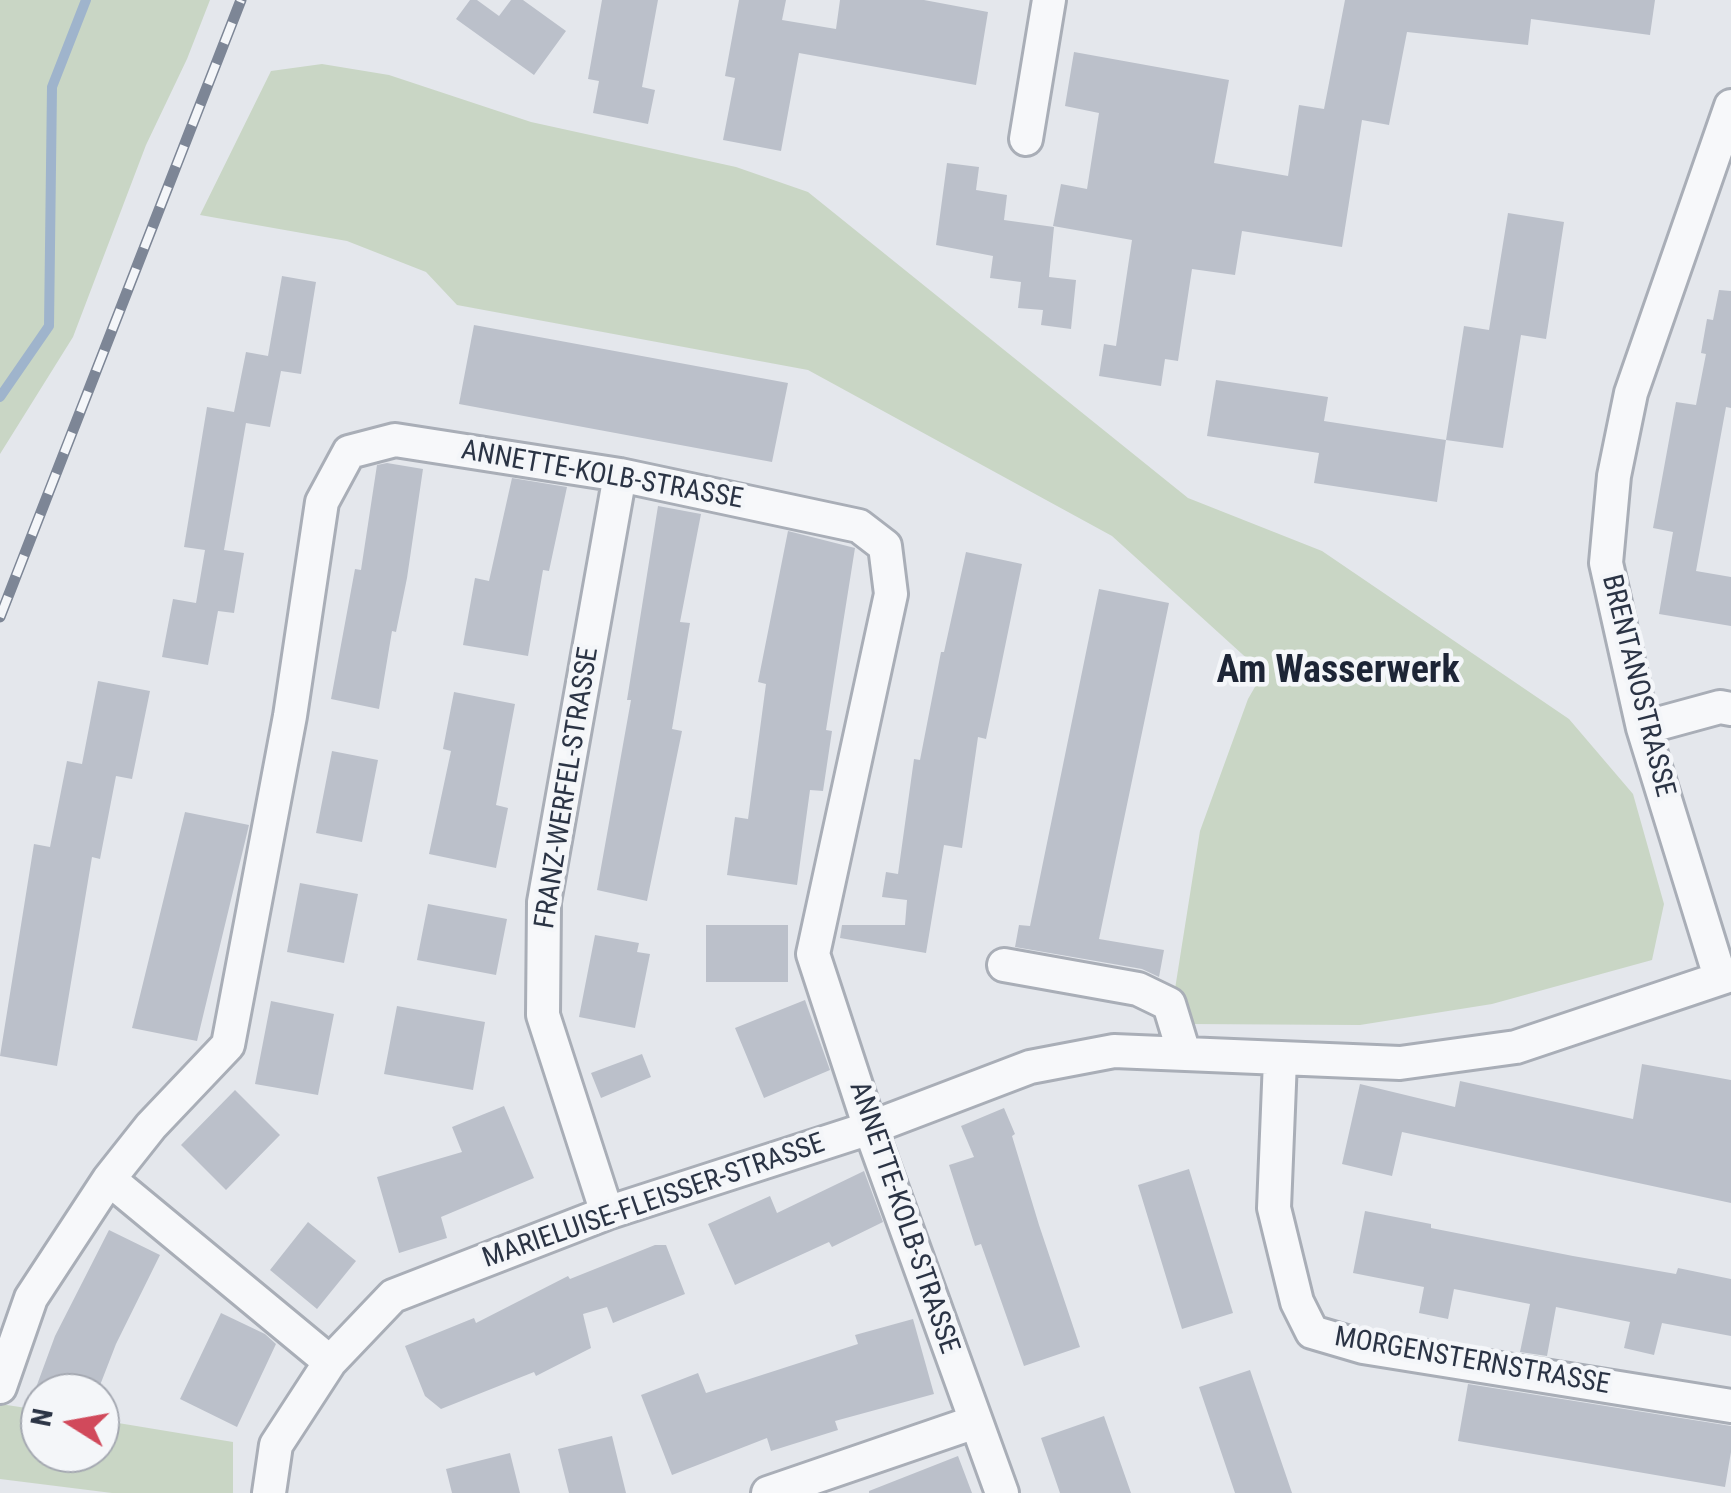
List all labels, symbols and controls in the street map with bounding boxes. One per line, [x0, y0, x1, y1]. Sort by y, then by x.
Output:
street label: ANNETTE-KOLB-STRASSE [458, 435, 746, 517]
street label: BRENTANOSTRASSE [1593, 571, 1681, 801]
street label: FRANZ-WERFEL-STRASSE [529, 645, 607, 931]
district label: Am Wasserwerk [1216, 649, 1460, 695]
street label: ANNETTE-KOLB-STRASSE [841, 1078, 965, 1358]
street label: MARIELUISE-FLEISSER-STRASSE [479, 1128, 829, 1276]
street label: MORGENSTERNSTRASSE [1332, 1321, 1612, 1403]
north arrow [20, 1373, 120, 1473]
text: N [24, 1406, 60, 1429]

